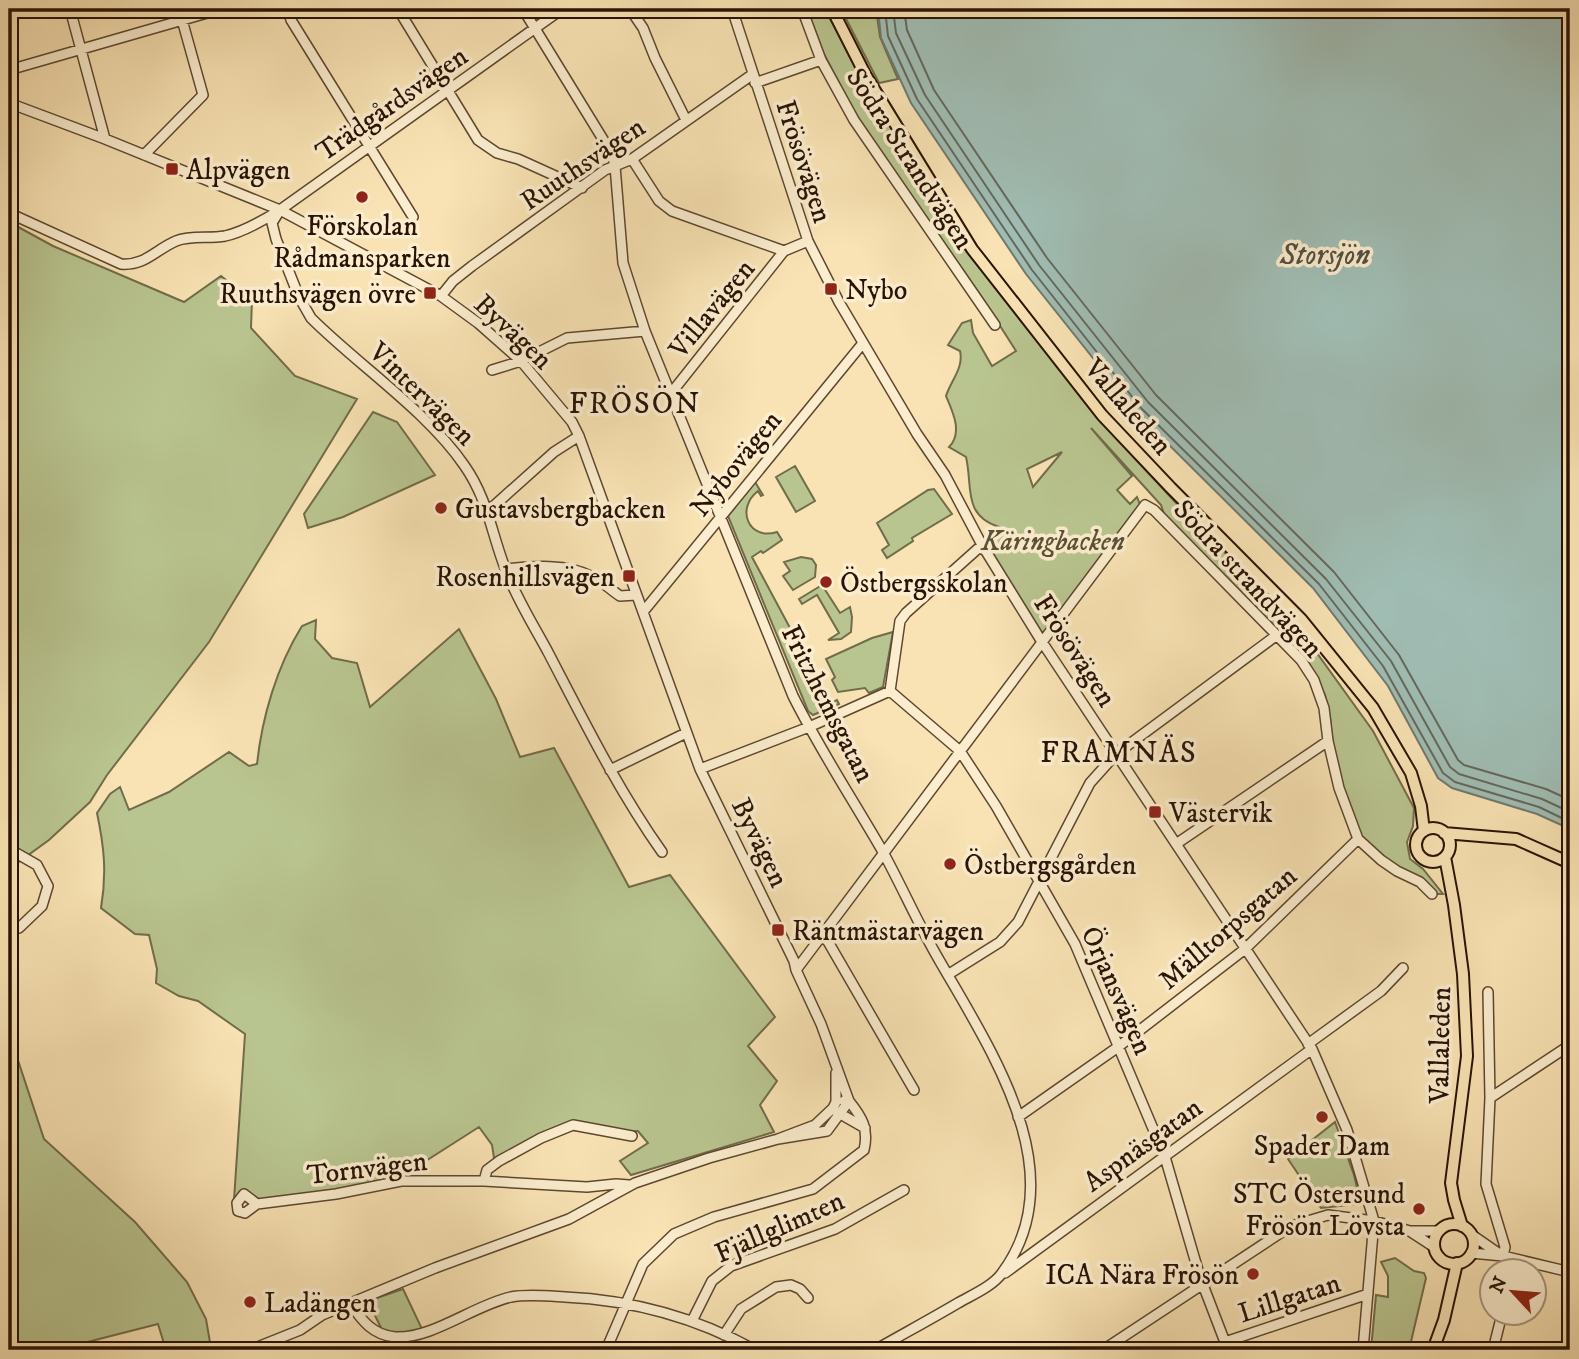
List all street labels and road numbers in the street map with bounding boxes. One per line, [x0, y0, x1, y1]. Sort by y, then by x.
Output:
street label: Trädgårdsvägen [309, 39, 475, 170]
street label: Södra Strandvägen [838, 62, 982, 256]
street label: Frösövägen [767, 96, 840, 228]
street label: Ruuthsvägen [514, 110, 652, 219]
street label: Villavägen [661, 252, 763, 366]
street label: Byvägen [466, 287, 560, 378]
street label: Vintervägen [361, 334, 483, 454]
street label: Vallaleden [1076, 351, 1180, 463]
street label: Nybovägen [683, 404, 790, 524]
street label: Södra strandvägen [1166, 493, 1330, 666]
street label: Frösövägen [1026, 588, 1124, 714]
street label: Fritzhemsgatan [773, 619, 882, 789]
street label: Byvägen [723, 792, 796, 893]
street label: Mälltorpsgatan [1152, 858, 1304, 998]
street label: Örjansvägen [1073, 921, 1161, 1061]
street label: Vallaleden [1422, 986, 1459, 1105]
street label: Aspnäsgatan [1077, 1090, 1209, 1200]
street label: Tornvägen [305, 1144, 430, 1193]
street label: Fjällglimten [709, 1183, 850, 1271]
street label: Lillgatan [1234, 1265, 1345, 1331]

